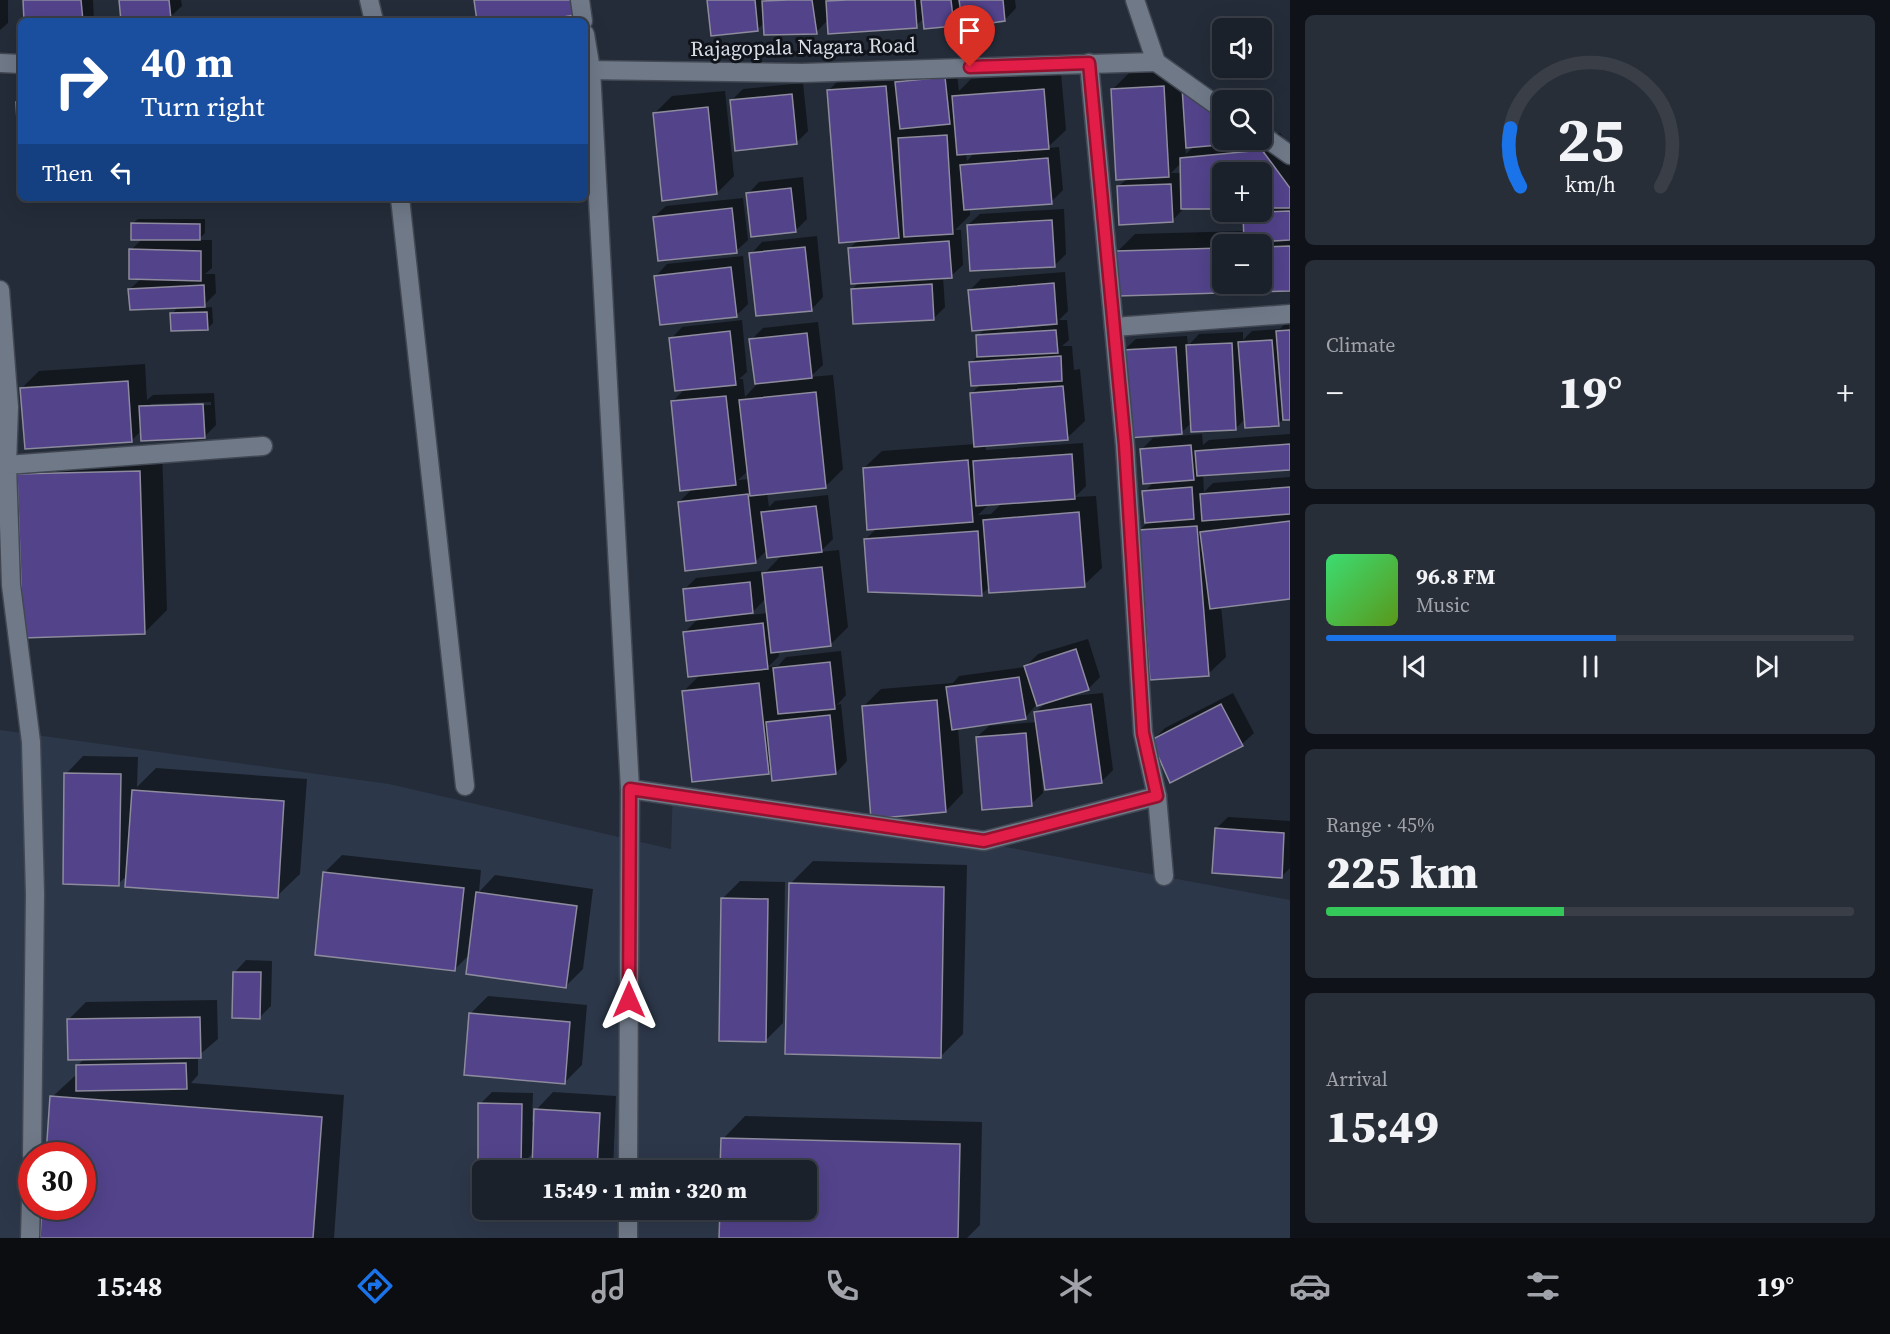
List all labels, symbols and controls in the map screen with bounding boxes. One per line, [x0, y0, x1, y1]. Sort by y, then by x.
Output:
pin [944, 5, 995, 67]
icon: arrive [953, 14, 986, 47]
map controls [1212, 18, 1272, 294]
button: sound [1212, 18, 1272, 78]
street label: Rajagopala Nagara Road [690, 30, 916, 63]
text: 40 m [141, 33, 234, 91]
icon: right [42, 42, 120, 120]
text: Turn right [141, 88, 265, 125]
button: search [1212, 90, 1272, 150]
text: 25 [1556, 96, 1624, 182]
icon: left [105, 156, 138, 189]
text: Then [42, 158, 93, 188]
button: + [1212, 162, 1272, 222]
text: km/h [1564, 170, 1616, 199]
button: − [1212, 234, 1272, 294]
text: Climate [1326, 331, 1395, 359]
text: 19° [1558, 361, 1622, 423]
text: − [1326, 370, 1344, 415]
text: + [1836, 370, 1854, 415]
text: 96.8 FM [1416, 561, 1495, 591]
text: Music [1416, 591, 1470, 619]
icon: previous [1398, 650, 1431, 683]
icon: pause [1574, 650, 1607, 683]
icon: next [1750, 650, 1783, 683]
text: Range · 45% [1326, 811, 1435, 839]
text: 225 km [1326, 841, 1478, 903]
position arrow [597, 968, 661, 1032]
text: Arrival [1326, 1065, 1388, 1093]
text: 15:49 [1326, 1095, 1439, 1157]
speed limit sign: 30 [18, 1142, 96, 1220]
text: 15:49 · 1 min · 320 m [542, 1175, 747, 1205]
icon: directions [354, 1265, 396, 1307]
icon: music [588, 1265, 630, 1307]
icon: phone [821, 1265, 863, 1307]
icon: climate [1055, 1265, 1097, 1307]
icon: car [1289, 1265, 1331, 1307]
icon: filters [1522, 1265, 1564, 1307]
text: 15:48 [96, 1268, 162, 1305]
text: 19° [1756, 1268, 1794, 1305]

